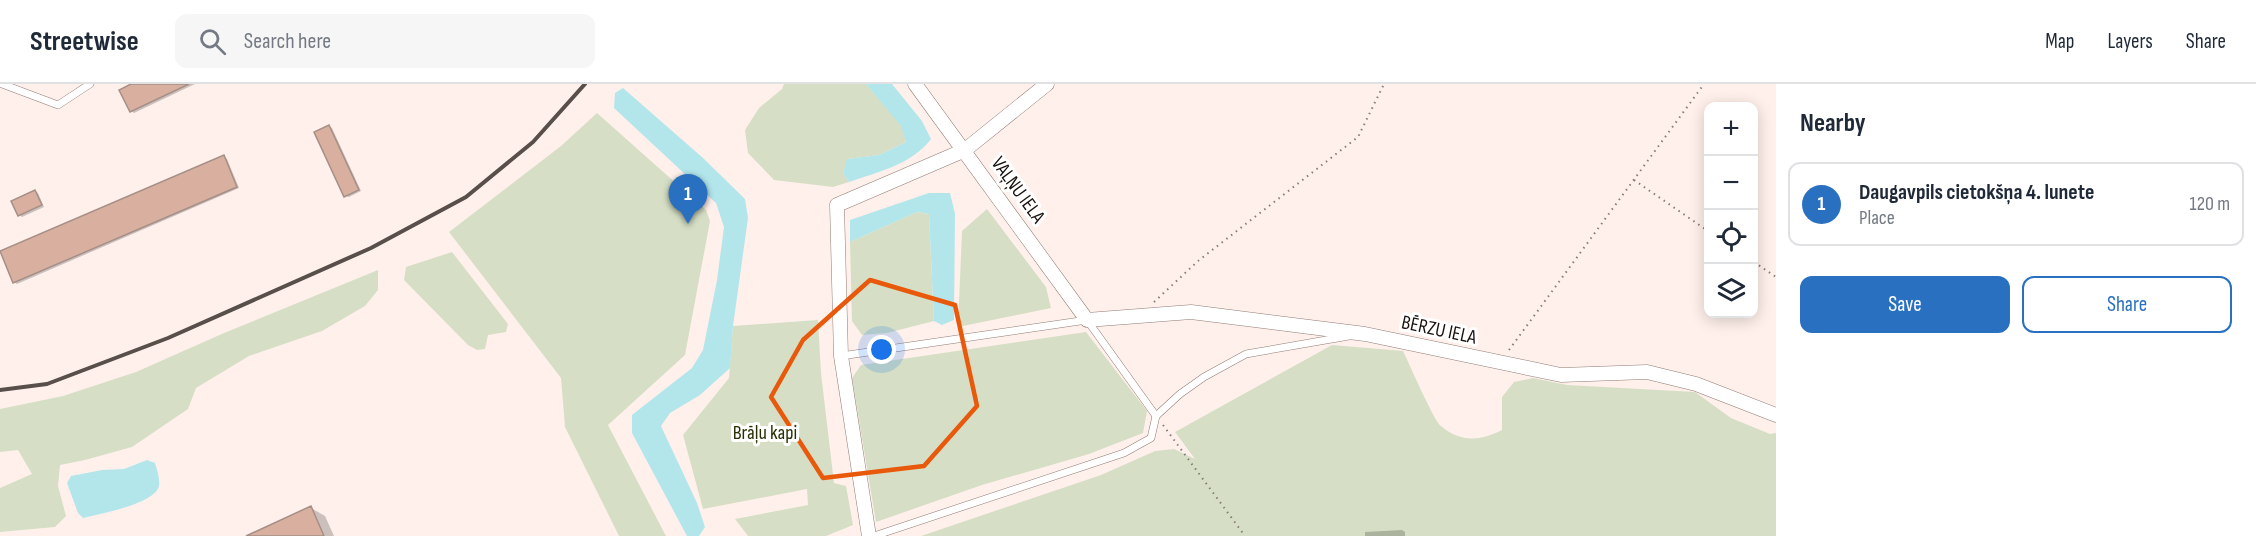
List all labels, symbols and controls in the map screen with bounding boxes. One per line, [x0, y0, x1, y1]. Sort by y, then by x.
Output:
search box [175, 14, 595, 68]
text: Streetwise [30, 25, 139, 58]
icon: search [196, 25, 229, 58]
text: Search here [244, 28, 331, 55]
text: Map [2045, 29, 2074, 54]
text: Layers [2107, 29, 2153, 54]
text: Share [2186, 29, 2226, 54]
map controls [1704, 102, 1758, 318]
button: + [1704, 102, 1758, 156]
text: Nearby [1800, 108, 1866, 139]
street label: VAĻŅU IELA [986, 152, 1050, 228]
button: − [1704, 156, 1758, 210]
pin: 1 [668, 174, 708, 224]
text: Daugavpils cietokšņa 4. lunete [1859, 179, 2094, 206]
text: 1 [1818, 192, 1825, 216]
text: 120 m [2190, 192, 2230, 216]
text: Place [1859, 206, 1895, 230]
button: locate [1704, 210, 1758, 264]
button: layers [1704, 264, 1758, 318]
button: Save [1800, 276, 2010, 333]
button: Share [2022, 276, 2232, 333]
street label: BĒRZU IELA [1399, 310, 1479, 350]
your location [867, 335, 896, 364]
park label: Brāļu kapi [733, 421, 797, 445]

